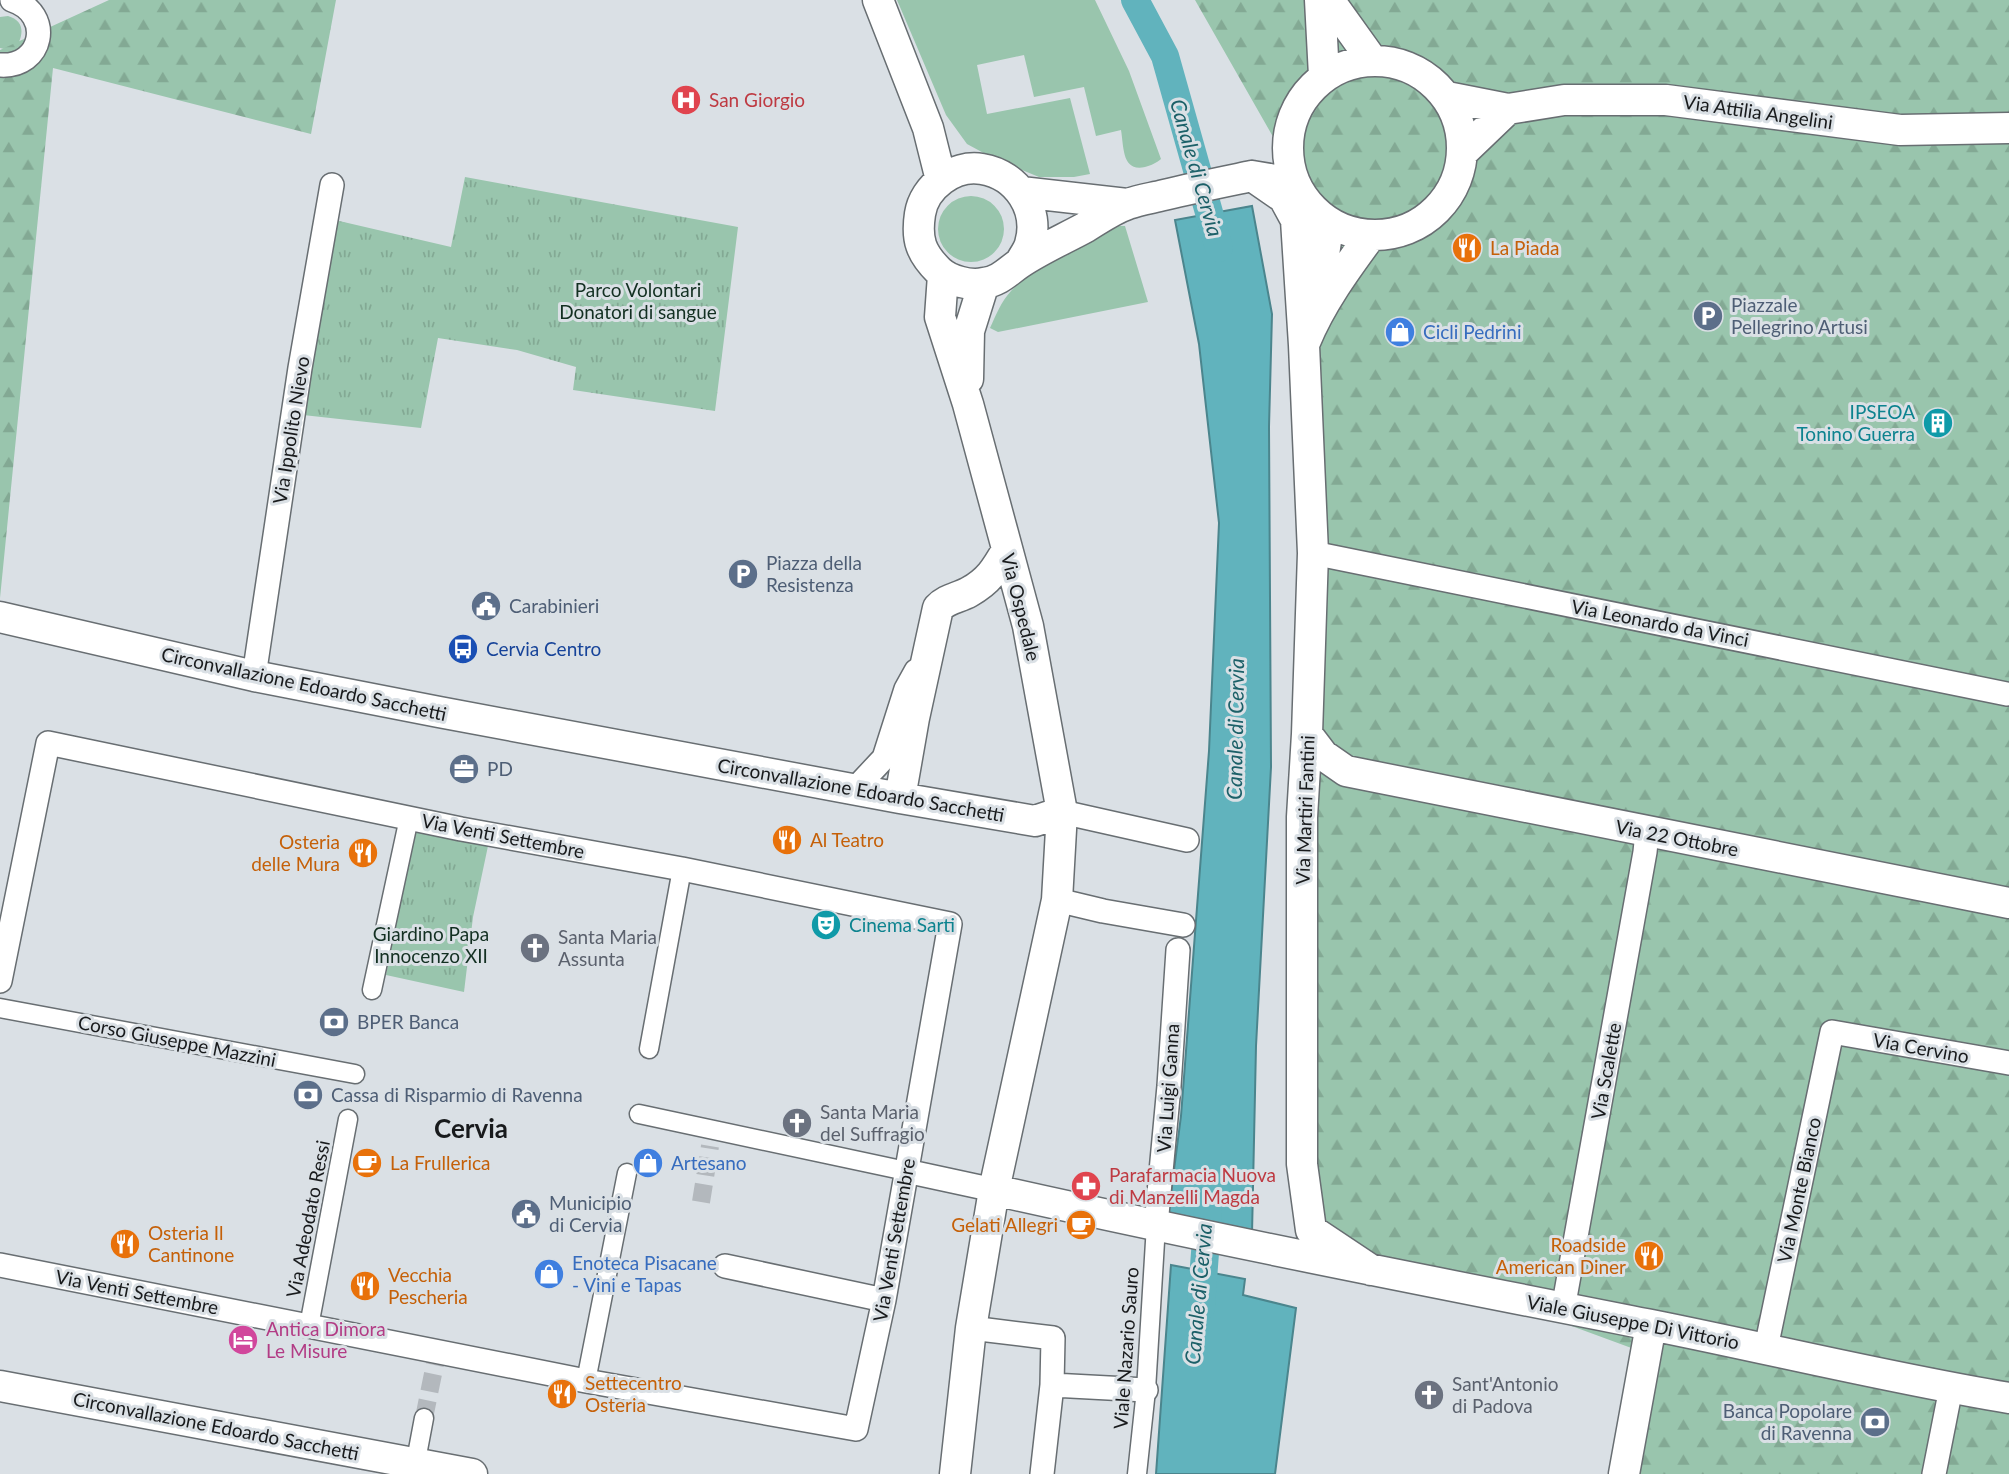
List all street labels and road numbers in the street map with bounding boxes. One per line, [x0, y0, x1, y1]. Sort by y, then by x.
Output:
street label: Via Attilia Angelini [1682, 90, 1835, 133]
street label: Via Ippolito Nievo [267, 354, 314, 506]
street label: Via Ospedale [997, 551, 1046, 663]
street label: Via Leonardo da Vinci [1569, 594, 1751, 651]
street label: Circonvallazione Edoardo Sacchetti [159, 642, 449, 725]
street label: Via Martiri Fantini [1290, 735, 1319, 885]
street label: Circonvallazione Edoardo Sacchetti [716, 753, 1006, 826]
street label: Via Venti Settembre [420, 808, 587, 863]
street label: Via 22 Ottobre [1614, 814, 1741, 861]
street label: Corso Giuseppe Mazzini [76, 1010, 278, 1071]
street label: Via Scalette [1586, 1021, 1625, 1121]
street label: Via Luigi Ganna [1152, 1023, 1183, 1153]
street label: Via Cervino [1871, 1028, 1971, 1067]
street label: Via Monte Bianco [1772, 1115, 1825, 1265]
street label: Via Adeodato Ressi [281, 1138, 334, 1300]
street label: Via Venti Settembre [868, 1156, 919, 1323]
street label: Via Venti Settembre [54, 1264, 221, 1319]
street label: Viale Nazario Sauro [1108, 1266, 1143, 1430]
street label: Viale Giuseppe Di Vittorio [1525, 1290, 1741, 1353]
street label: Circonvallazione Edoardo Sacchetti [71, 1386, 361, 1465]

